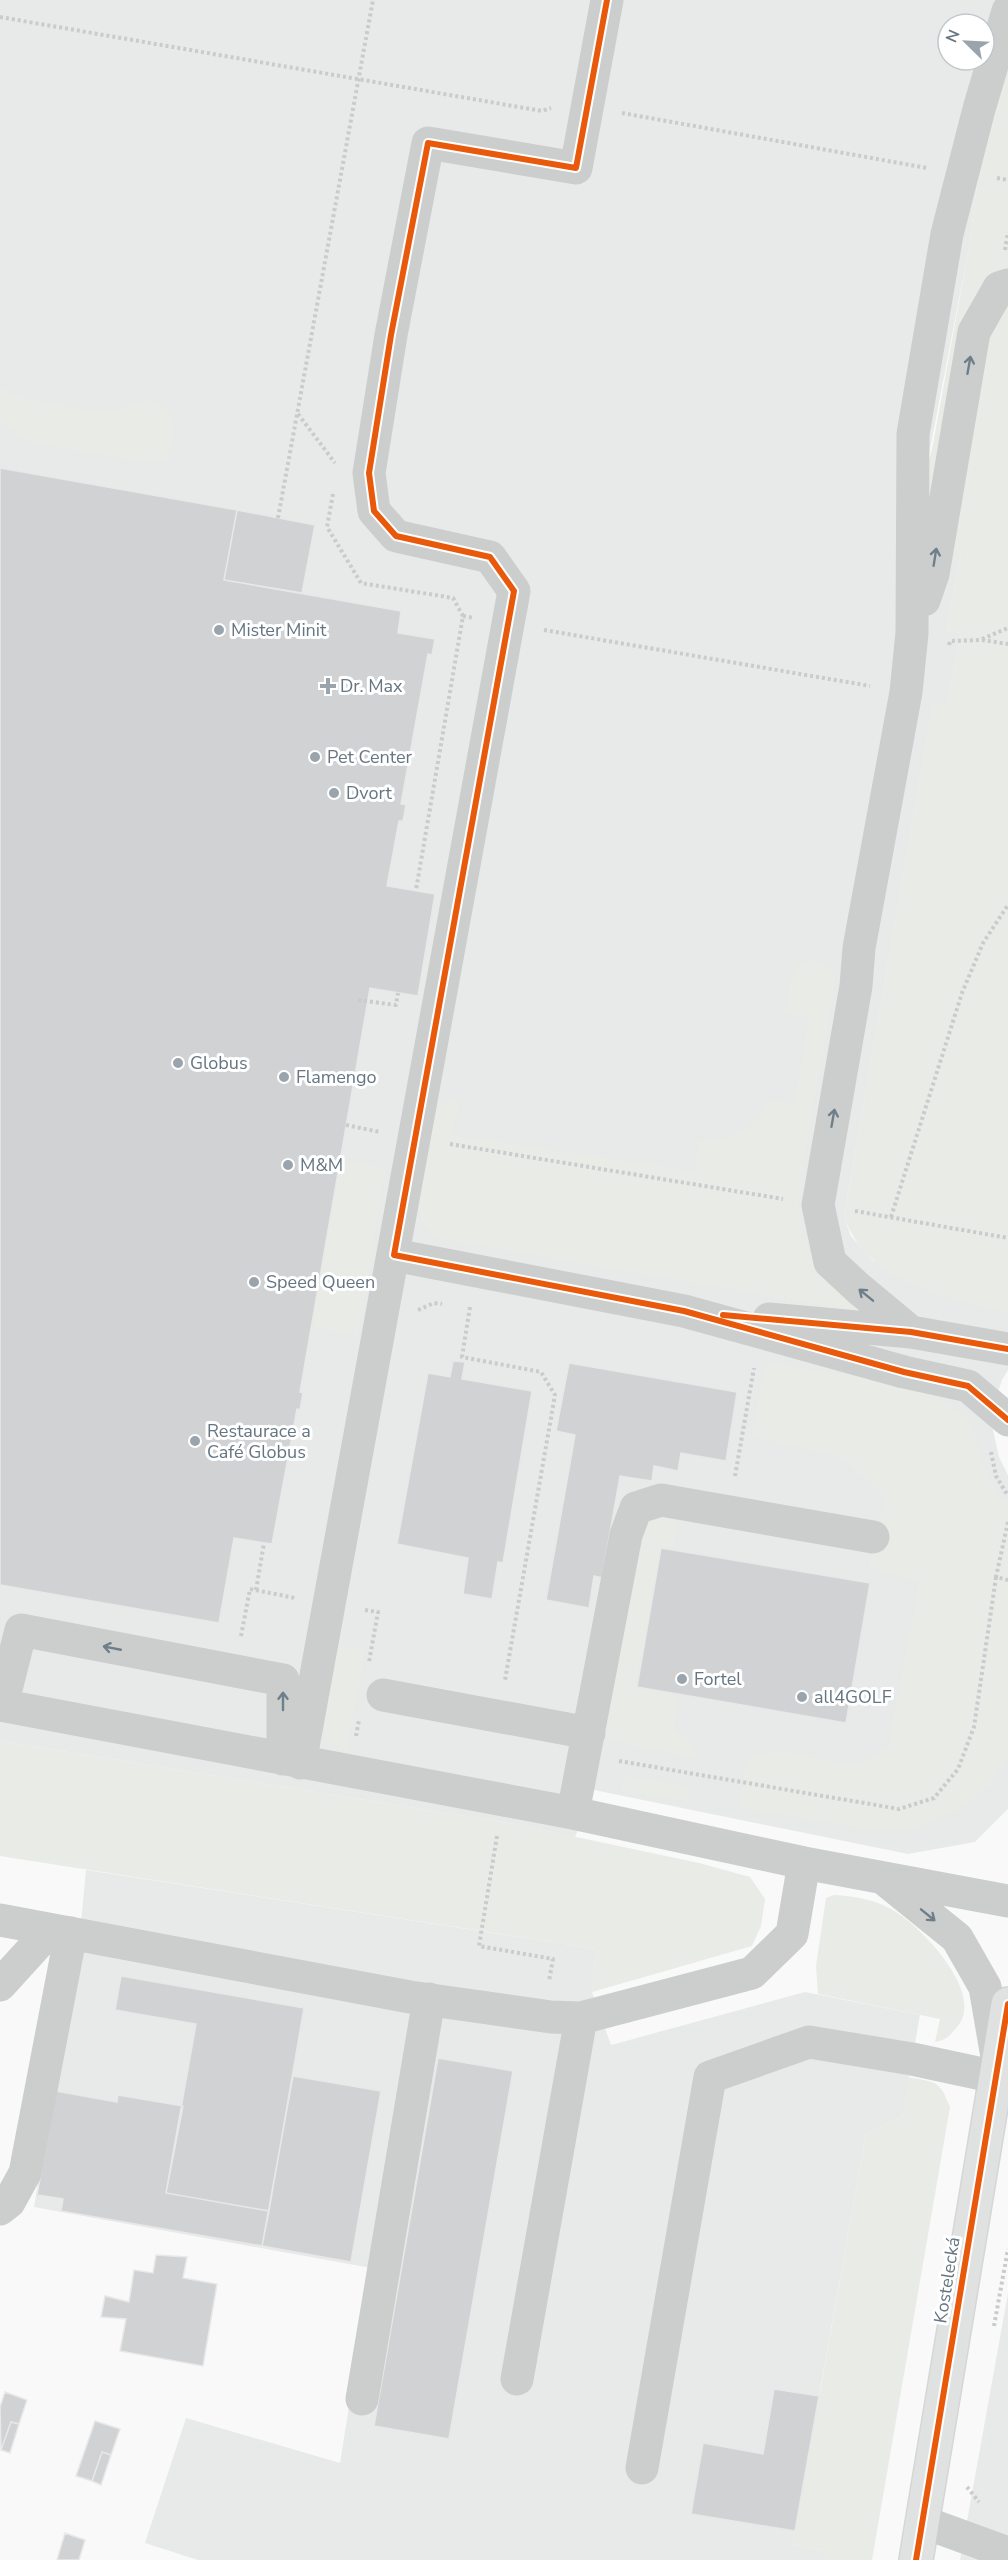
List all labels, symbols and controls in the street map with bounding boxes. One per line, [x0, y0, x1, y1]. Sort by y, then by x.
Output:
north arrow [936, 12, 996, 72]
text: N [941, 26, 966, 46]
one-way arrow [963, 356, 974, 375]
one-way arrow [930, 548, 941, 567]
place label: Mister Minit [231, 618, 327, 642]
marker: Mister Minit [212, 623, 226, 637]
place label: Dr. Max [340, 674, 403, 698]
marker: Dr. Max [321, 679, 335, 693]
place label: Pet Center [327, 745, 413, 769]
marker: Pet Center [308, 750, 322, 764]
place label: Dvort [346, 781, 392, 805]
marker: Dvort [327, 786, 341, 800]
place label: Globus [190, 1051, 248, 1075]
marker: Globus [171, 1056, 185, 1070]
place label: Flamengo [296, 1065, 377, 1089]
marker: Flamengo [277, 1070, 291, 1084]
one-way arrow [828, 1109, 839, 1128]
place label: M&M [300, 1153, 343, 1177]
marker: M&M [281, 1158, 295, 1172]
place label: Speed Queen [266, 1270, 375, 1294]
marker: Speed Queen [247, 1275, 261, 1289]
one-way arrow [859, 1288, 874, 1302]
place label: Restaurace a Café Globus [207, 1419, 311, 1464]
marker: Restaurace a Café Globus [188, 1434, 202, 1448]
one-way arrow [103, 1642, 122, 1653]
place label: Fortel [694, 1667, 742, 1691]
marker: Fortel [675, 1672, 689, 1686]
place label: all4GOLF [814, 1685, 892, 1709]
marker: all4GOLF [795, 1690, 809, 1704]
one-way arrow [277, 1691, 289, 1711]
one-way arrow [920, 1908, 936, 1921]
street label: Kostelecká [928, 2235, 966, 2325]

